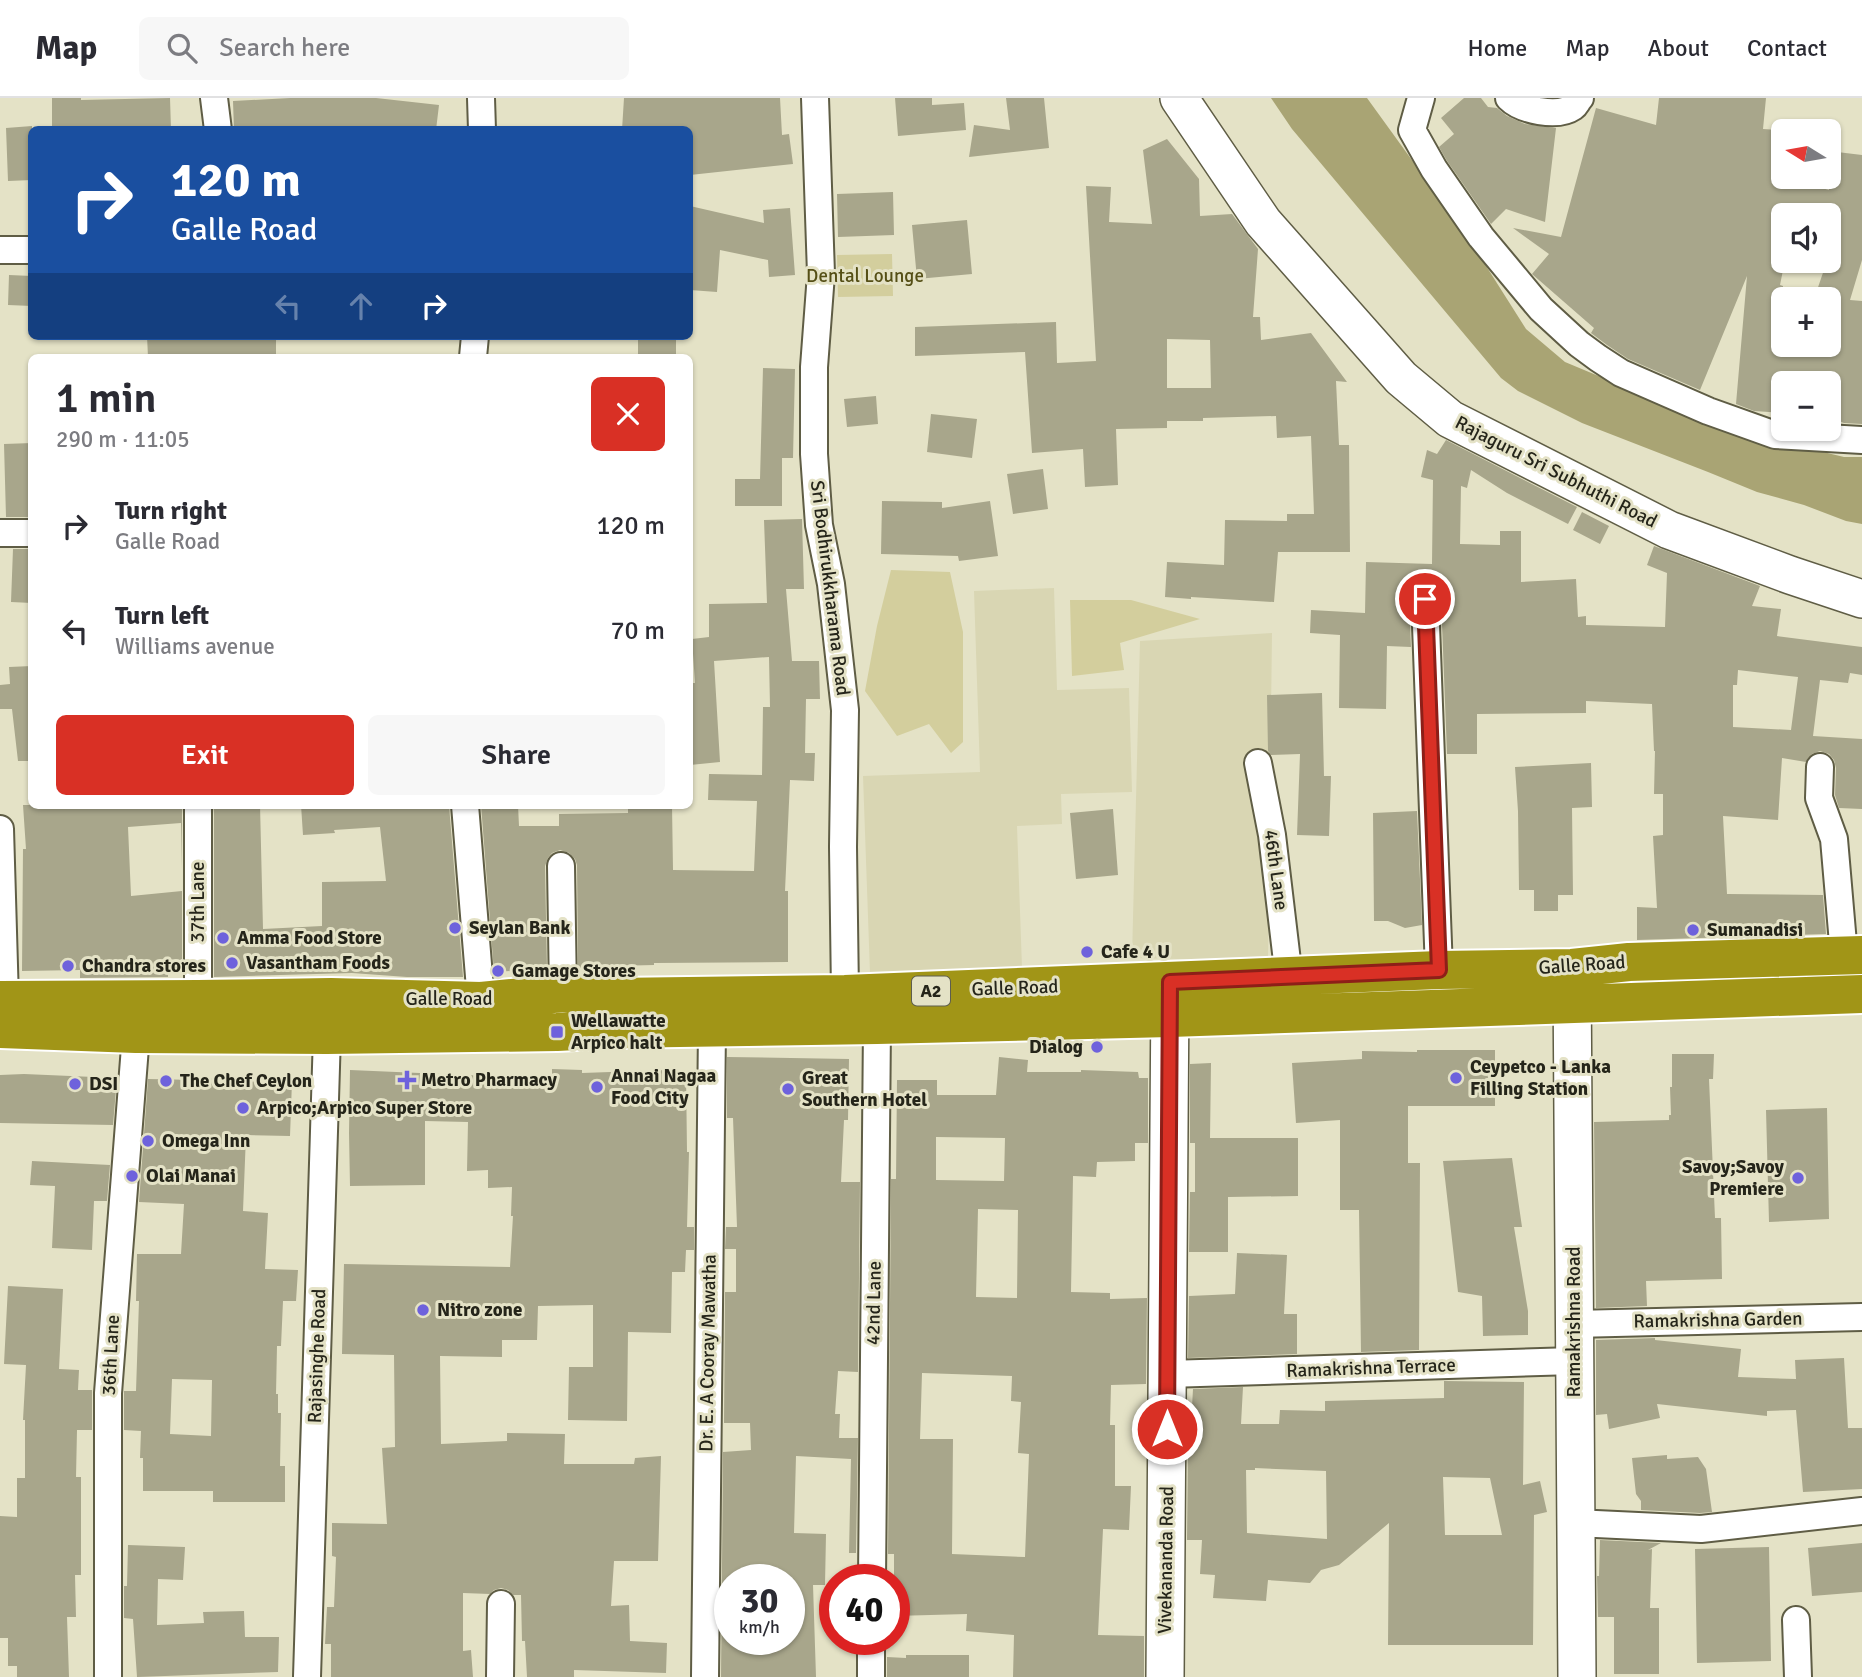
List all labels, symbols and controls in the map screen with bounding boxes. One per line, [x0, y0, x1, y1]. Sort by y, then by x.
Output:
search box [139, 17, 629, 80]
text: Map [35, 28, 97, 69]
icon: search [163, 29, 201, 67]
text: Search here [219, 32, 350, 64]
text: Home [1467, 33, 1527, 63]
text: Map [1565, 33, 1610, 63]
text: About [1648, 33, 1709, 63]
text: Contact [1747, 33, 1827, 63]
north arrow [1771, 119, 1841, 189]
map controls [1771, 119, 1841, 441]
text: 120 m [171, 150, 301, 210]
icon: right [56, 154, 147, 245]
button: sound [1771, 203, 1841, 273]
text: Galle Road [171, 210, 317, 249]
park label: Dental Lounge [806, 264, 924, 288]
icon: left [269, 287, 307, 325]
icon: ahead [342, 287, 380, 325]
icon: right [415, 287, 453, 325]
button: + [1771, 287, 1841, 357]
button: − [1771, 371, 1841, 441]
text: 1 min [56, 373, 157, 424]
button: close [591, 377, 665, 451]
street label: Rajaguru Sri Subhuthi Road [1451, 411, 1661, 533]
text: 290 m · 11:05 [56, 425, 190, 454]
street label: Sri Bodhirukkharama Road [805, 479, 855, 697]
text: Turn right [115, 495, 227, 527]
icon: right [56, 507, 94, 545]
text: 120 m [596, 510, 665, 542]
text: Galle Road [115, 527, 220, 556]
pin [1395, 569, 1455, 629]
icon: arrive [1406, 580, 1444, 618]
text: Turn left [115, 600, 209, 632]
icon: left [56, 612, 94, 650]
text: 70 m [610, 615, 665, 647]
text: Williams avenue [115, 632, 275, 661]
button: Exit [56, 715, 354, 795]
button: Share [368, 715, 665, 795]
street label: 46th Lane [1258, 828, 1294, 912]
street label: 37th Lane [186, 862, 210, 942]
place label: Seylan Bank [469, 916, 570, 940]
place label: Sumanadisi [1707, 918, 1803, 942]
marker: Seylan Bank [447, 920, 463, 936]
marker: Sumanadisi [1685, 922, 1701, 938]
place label: Amma Food Store [237, 926, 382, 950]
marker: Amma Food Store [215, 930, 231, 946]
place label: Cafe 4 U [1101, 940, 1170, 964]
marker: Cafe 4 U [1079, 944, 1095, 960]
street label: Galle Road [1538, 950, 1626, 980]
place label: Vasantham Foods [246, 951, 390, 975]
place label: Chandra stores [82, 954, 206, 978]
marker: Vasantham Foods [224, 955, 240, 971]
marker: Chandra stores [60, 958, 76, 974]
place label: Gamage Stores [512, 959, 636, 983]
marker: Gamage Stores [490, 963, 506, 979]
street label: Galle Road [971, 974, 1059, 1002]
road number: A2 [912, 976, 950, 1006]
street label: Galle Road [406, 987, 492, 1011]
place label: Wellawatte Arpico halt [571, 1009, 666, 1055]
marker: Wellawatte Arpico halt [549, 1024, 565, 1040]
place label: Dialog [1029, 1035, 1083, 1059]
marker: Dialog [1089, 1039, 1105, 1055]
place label: Ceypetco - Lanka Filling Station [1470, 1055, 1611, 1101]
place label: Annai Nagaa Food City [611, 1064, 716, 1110]
place label: Great Southern Hotel [802, 1066, 927, 1112]
place label: Metro Pharmacy [421, 1068, 558, 1092]
place label: The Chef Ceylon [180, 1069, 312, 1093]
marker: Ceypetco - Lanka Filling Station [1448, 1070, 1464, 1086]
place label: DSI [89, 1072, 118, 1096]
marker: Metro Pharmacy [399, 1072, 415, 1088]
marker: The Chef Ceylon [158, 1073, 174, 1089]
marker: DSI [67, 1076, 83, 1092]
marker: Annai Nagaa Food City [589, 1079, 605, 1095]
marker: Great Southern Hotel [780, 1081, 796, 1097]
place label: Arpico;Arpico Super Store [257, 1096, 472, 1120]
marker: Arpico;Arpico Super Store [235, 1100, 251, 1116]
place label: Omega Inn [162, 1129, 250, 1153]
marker: Omega Inn [140, 1133, 156, 1149]
place label: Savoy;Savoy Premiere [1682, 1155, 1785, 1201]
place label: Olai Manai [146, 1164, 236, 1188]
marker: Olai Manai [124, 1168, 140, 1184]
marker: Savoy;Savoy Premiere [1790, 1170, 1806, 1186]
street label: Ramakrishna Road [1562, 1246, 1586, 1398]
street label: Dr. E. A Cooray Mawatha [694, 1254, 722, 1452]
street label: 42nd Lane [861, 1261, 887, 1345]
street label: Rajasinghe Road [303, 1288, 331, 1424]
place label: Nitro zone [437, 1298, 522, 1322]
marker: Nitro zone [415, 1302, 431, 1318]
street label: Ramakrishna Garden [1633, 1307, 1803, 1333]
street label: 36th Lane [97, 1314, 125, 1396]
street label: Ramakrishna Terrace [1286, 1353, 1456, 1383]
position arrow [1130, 1392, 1204, 1466]
street label: Vivekananda Road [1153, 1486, 1179, 1634]
speed limit sign: 40 [819, 1564, 910, 1655]
text: 30 [741, 1579, 778, 1622]
text: km/h [739, 1616, 780, 1638]

